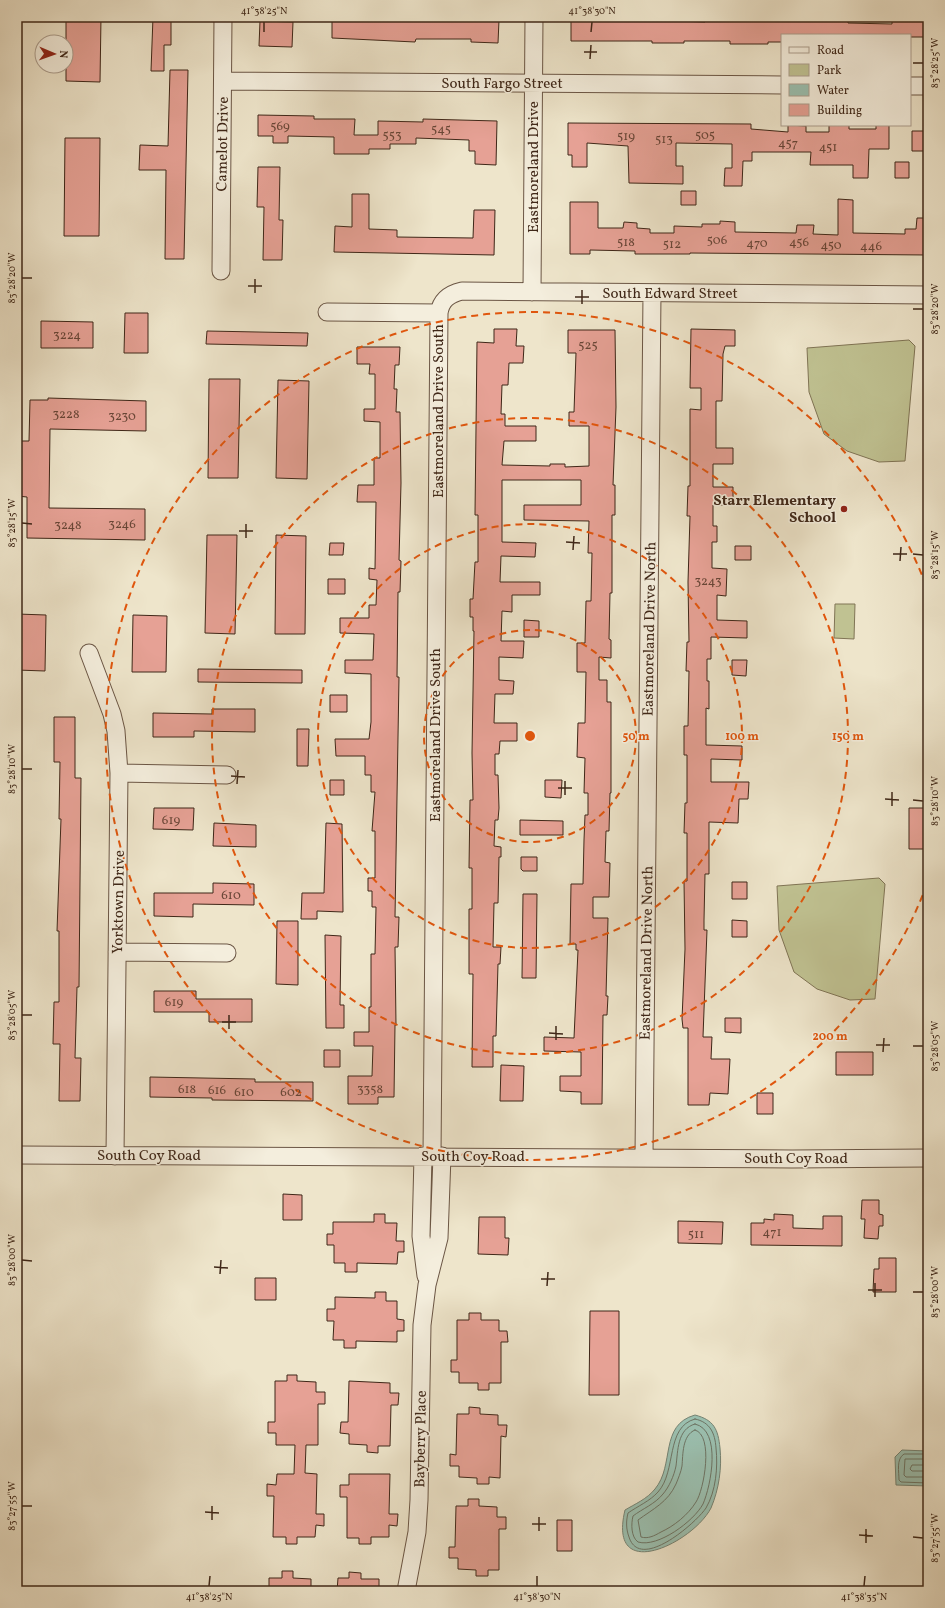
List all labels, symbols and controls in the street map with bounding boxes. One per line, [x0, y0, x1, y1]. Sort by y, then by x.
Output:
text: 41°38'25"N [241, 4, 288, 18]
text: 41°38'30"N [568, 4, 616, 18]
north arrow [34, 34, 74, 74]
legend [781, 34, 911, 126]
text: 83°28'25"W [928, 38, 942, 88]
text: Road [817, 43, 844, 59]
text: N [55, 50, 70, 59]
text: Park [817, 63, 842, 79]
street label: South Fargo Street [441, 74, 563, 95]
text: Water [817, 83, 849, 99]
street label: Camelot Drive [212, 96, 235, 192]
street label: Eastmoreland Drive [524, 101, 545, 233]
text: Building [817, 103, 862, 119]
house number: 569 [270, 118, 290, 136]
house number: 545 [431, 121, 451, 139]
house number: 553 [382, 127, 402, 145]
house number: 505 [695, 127, 715, 145]
house number: 519 [617, 128, 635, 146]
house number: 513 [655, 131, 673, 149]
house number: 457 [778, 135, 798, 153]
house number: 451 [819, 139, 837, 157]
house number: 506 [707, 232, 728, 250]
house number: 518 [617, 234, 635, 252]
house number: 456 [789, 234, 810, 252]
house number: 470 [746, 235, 768, 253]
house number: 512 [663, 236, 681, 254]
house number: 450 [820, 237, 842, 255]
house number: 446 [860, 238, 882, 256]
text: 83°28'20"W [5, 252, 19, 304]
text: 83°28'20"W [928, 283, 942, 335]
street label: South Edward Street [602, 284, 738, 305]
street label: Eastmoreland Drive South [429, 324, 450, 498]
house number: 3224 [53, 327, 81, 345]
house number: 525 [578, 337, 598, 355]
house number: 3228 [52, 406, 80, 424]
house number: 3230 [108, 408, 136, 426]
place label: Starr Elementary School [713, 491, 837, 529]
text: 83°28'15"W [5, 499, 19, 547]
marker: Starr Elementary School [839, 504, 849, 514]
house number: 3246 [108, 516, 136, 534]
house number: 3248 [54, 517, 82, 535]
text: 83°28'15"W [928, 531, 942, 579]
street label: Eastmoreland Drive North [638, 542, 663, 716]
house number: 3243 [694, 573, 722, 591]
street label: Eastmoreland Drive South [426, 648, 447, 822]
centre of rings [523, 729, 537, 743]
text: 50 m [622, 729, 650, 745]
text: 100 m [725, 729, 759, 745]
text: 150 m [832, 729, 864, 745]
text: 83°28'10"W [5, 744, 19, 794]
text: 83°28'10"W [928, 776, 942, 826]
house number: 619 [162, 812, 180, 830]
street label: Yorktown Drive [108, 850, 131, 954]
street label: Eastmoreland Drive North [635, 866, 660, 1040]
house number: 610 [221, 887, 241, 905]
text: 83°28'05"W [5, 990, 19, 1040]
house number: 619 [165, 994, 183, 1012]
text: 83°28'05"W [928, 1021, 942, 1071]
text: 200 m [812, 1029, 848, 1045]
house number: 618 [178, 1081, 196, 1099]
house number: 3358 [357, 1081, 383, 1099]
house number: 616 [208, 1082, 227, 1100]
house number: 610 [234, 1084, 254, 1102]
house number: 602 [280, 1084, 302, 1102]
street label: South Coy Road [97, 1146, 201, 1167]
street label: South Coy Road [421, 1147, 525, 1168]
street label: South Coy Road [744, 1149, 848, 1170]
house number: 471 [762, 1224, 782, 1242]
house number: 511 [688, 1226, 704, 1244]
text: 83°28'00"W [5, 1234, 19, 1286]
text: 83°28'00"W [928, 1266, 942, 1318]
street label: Bayberry Place [410, 1390, 433, 1488]
text: 83°27'55"W [5, 1481, 19, 1531]
text: 83°27'55"W [928, 1513, 942, 1563]
text: 41°38'25"N [186, 1590, 233, 1604]
text: 41°38'30"N [513, 1590, 561, 1604]
text: 41°38'35"N [841, 1590, 888, 1604]

